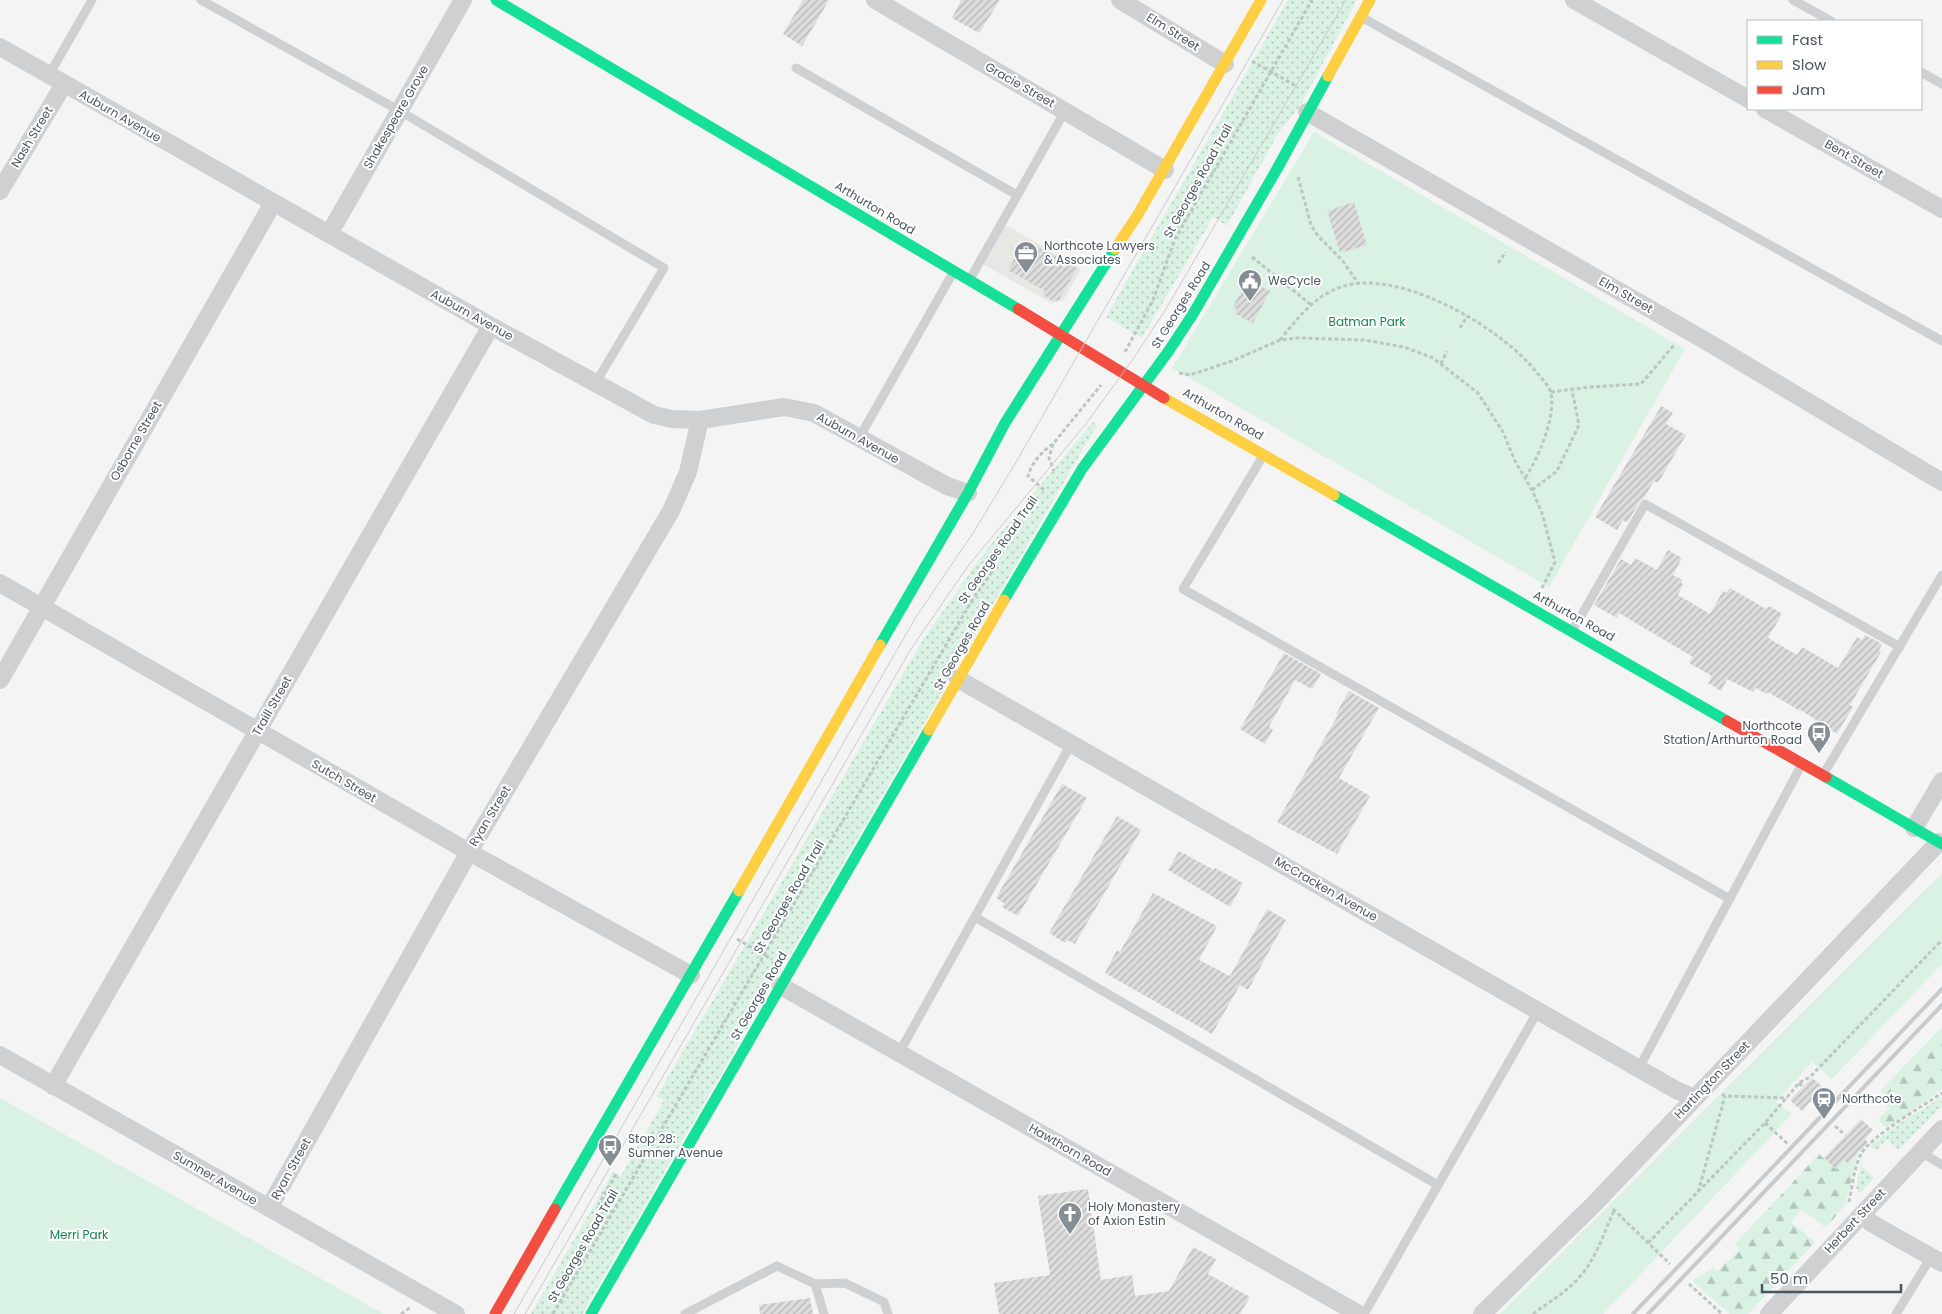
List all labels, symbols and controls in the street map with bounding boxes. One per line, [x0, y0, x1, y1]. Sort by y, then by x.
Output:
street label: Elm Street [1143, 9, 1203, 55]
legend [1747, 20, 1922, 110]
text: Fast [1792, 29, 1823, 50]
text: Slow [1792, 54, 1827, 75]
street label: Gracie Street [982, 58, 1058, 111]
street label: Shakespeare Grove [359, 62, 432, 172]
text: Jam [1792, 79, 1826, 100]
street label: Auburn Avenue [76, 85, 164, 146]
street label: Nash Street [7, 103, 57, 171]
street label: St Georges Road Trail [1159, 121, 1236, 241]
street label: Bent Street [1822, 135, 1887, 182]
street label: Arthurton Road [832, 177, 919, 238]
place label: Northcote Lawyers & Associates [1044, 237, 1155, 268]
office icon: Northcote Lawyers & Associates [1013, 240, 1039, 274]
street label: St Georges Road [1147, 258, 1214, 352]
public building icon: WeCycle [1237, 268, 1263, 302]
place label: WeCycle [1268, 272, 1321, 289]
street label: Elm Street [1596, 272, 1656, 317]
street label: Auburn Avenue [428, 285, 517, 344]
park label: Batman Park [1329, 313, 1406, 330]
street label: Arthurton Road [1180, 383, 1267, 444]
street label: Osborne Street [106, 398, 165, 484]
street label: Auburn Avenue [814, 408, 903, 467]
street label: St Georges Road Trail [954, 492, 1041, 607]
street label: Arthurton Road [1530, 586, 1618, 645]
street label: St Georges Road [929, 598, 994, 693]
street label: Traill Street [248, 673, 295, 739]
place label: Northcote Station/Arthurton Road [1663, 717, 1802, 748]
bus stop icon: Northcote Station/Arthurton Road [1806, 720, 1832, 754]
street label: Sutch Street [309, 755, 380, 806]
street label: Ryan Street [465, 782, 514, 849]
street label: St Georges Road Trail [749, 837, 828, 956]
street label: McCracken Avenue [1272, 852, 1381, 925]
street label: St Georges Road [726, 948, 791, 1043]
street label: Hartington Street [1670, 1037, 1753, 1122]
station icon: Northcote [1811, 1086, 1837, 1120]
place label: Northcote [1842, 1090, 1901, 1107]
street label: Hawthorn Road [1026, 1119, 1115, 1180]
place label: Stop 28: Sumner Avenue [628, 1130, 723, 1161]
bus stop icon: Stop 28: Sumner Avenue [597, 1133, 623, 1167]
street label: Ryan Street [267, 1135, 315, 1203]
street label: Sumner Avenue [170, 1146, 261, 1209]
street label: Herbert Street [1820, 1185, 1889, 1257]
street label: St Georges Road Trail [543, 1186, 622, 1305]
place label: Holy Monastery of Axion Estin [1088, 1198, 1180, 1229]
church icon: Holy Monastery of Axion Estin [1057, 1201, 1083, 1235]
park label: Merri Park [50, 1226, 109, 1243]
scale bar [1762, 1262, 1901, 1294]
text: 50 m [1770, 1268, 1808, 1289]

